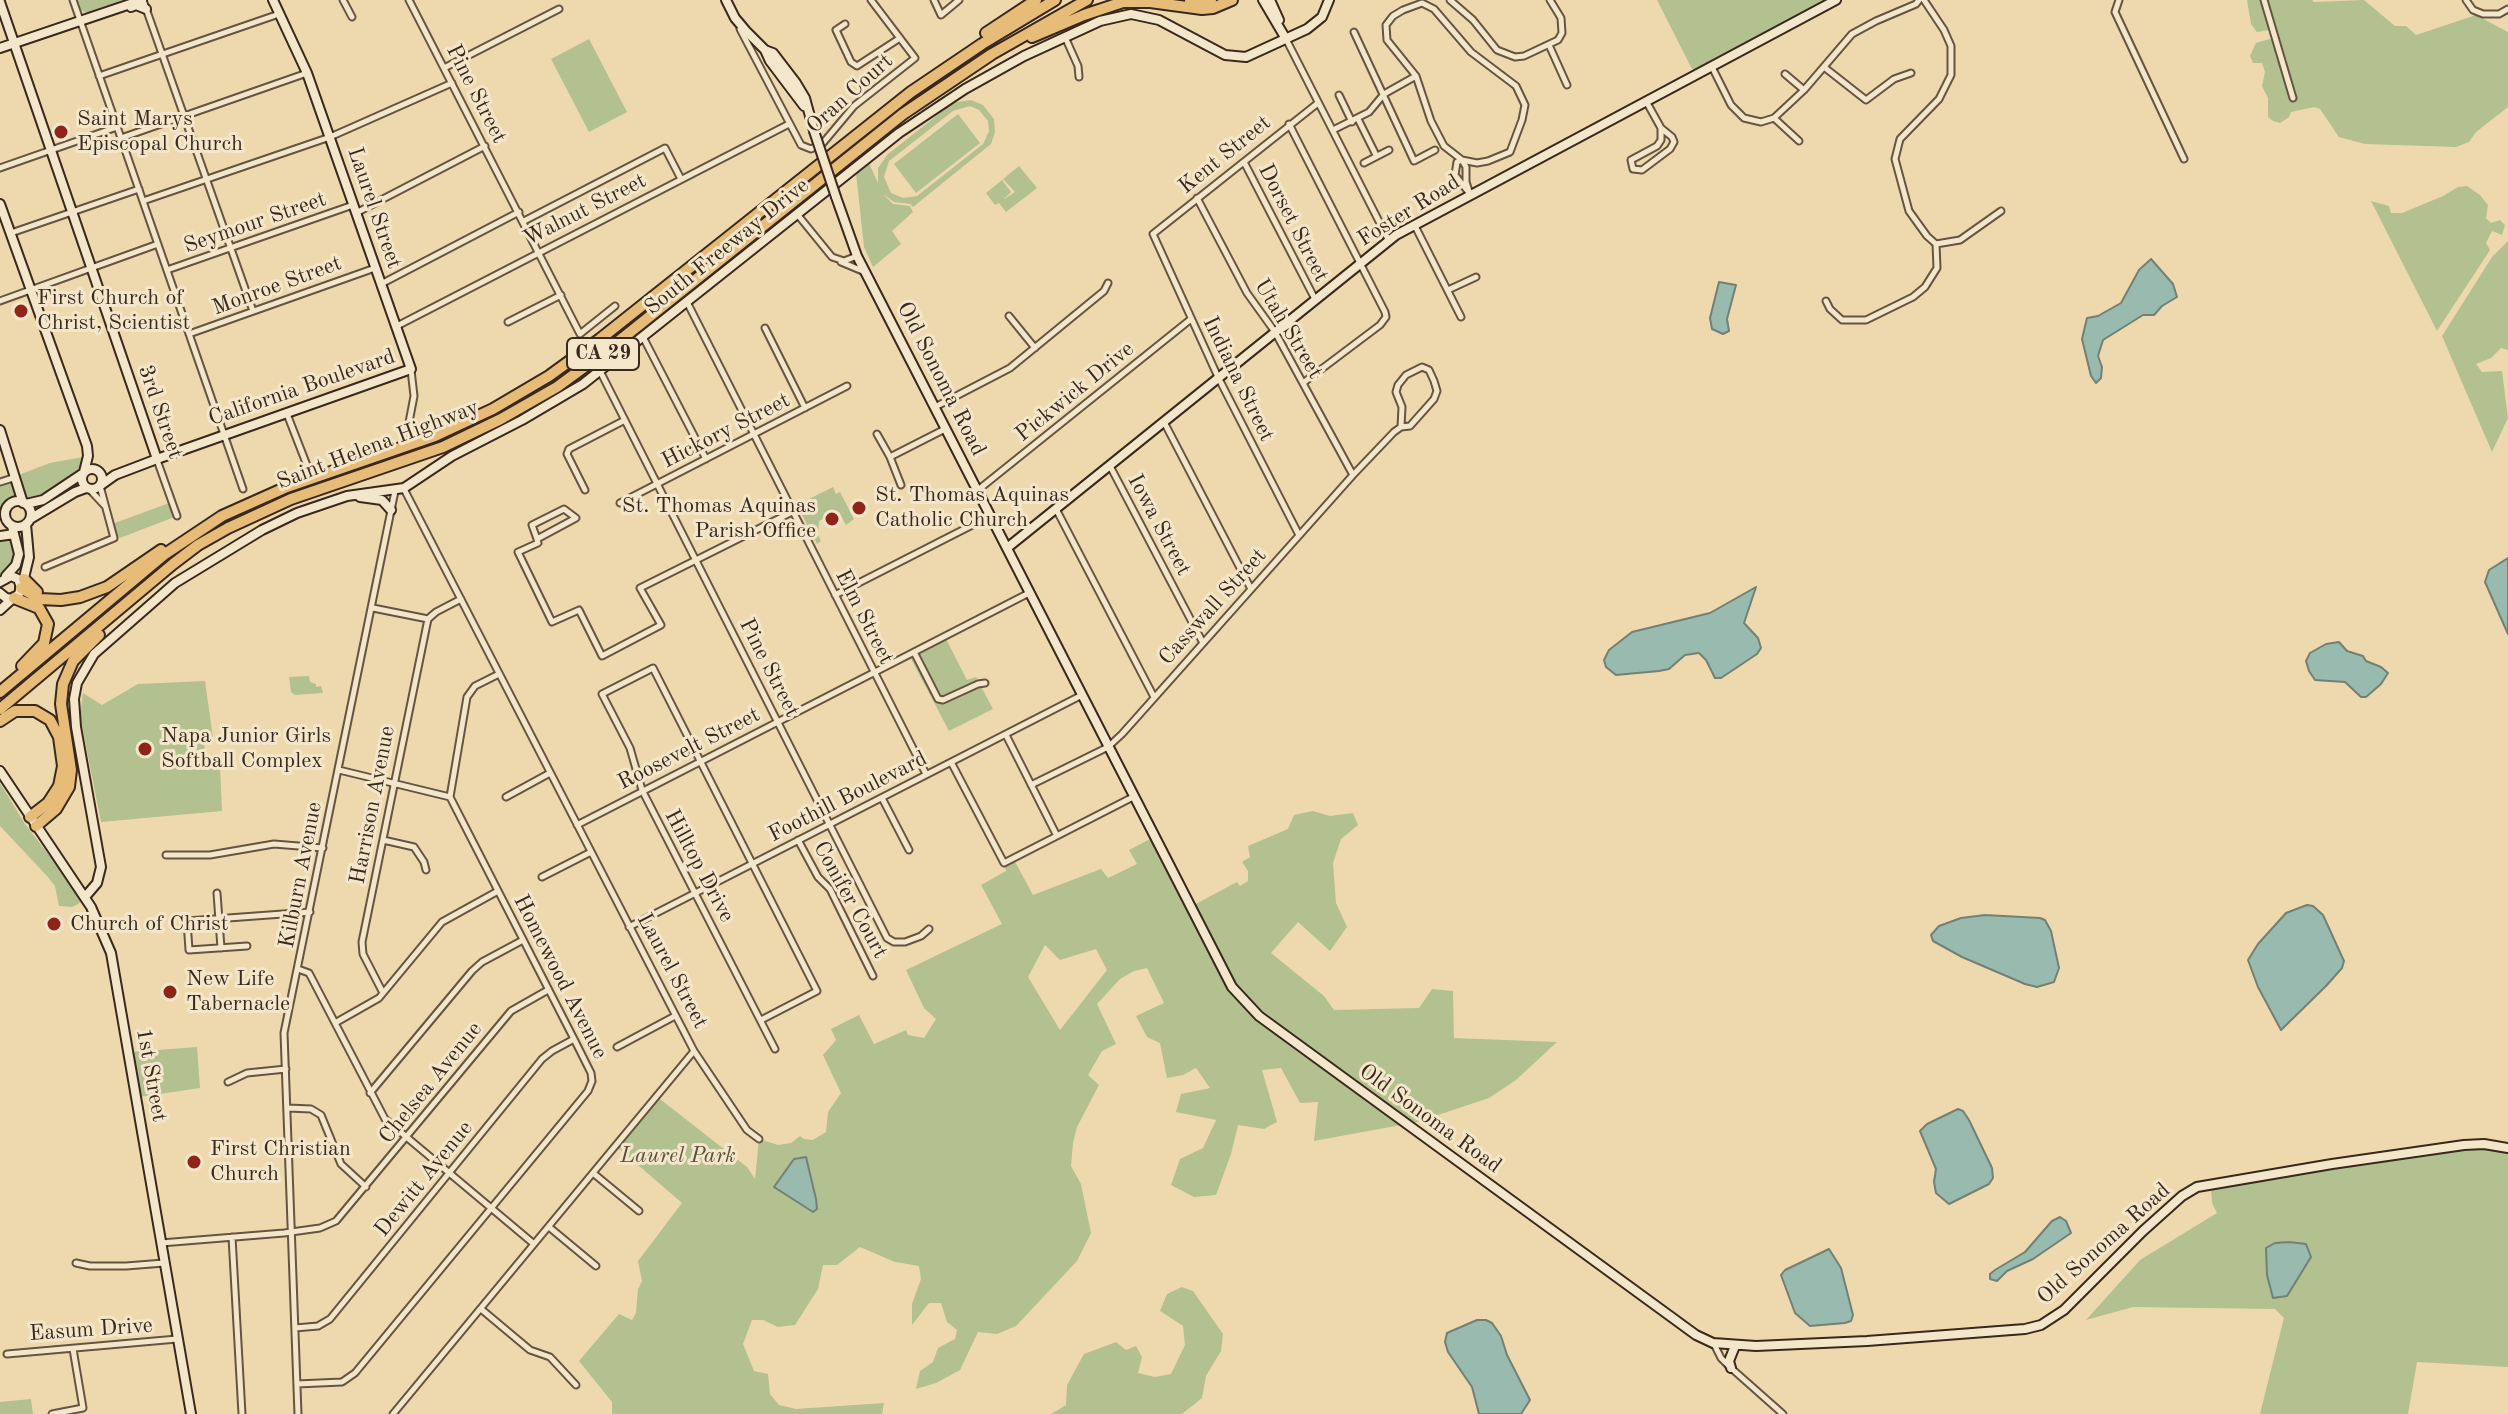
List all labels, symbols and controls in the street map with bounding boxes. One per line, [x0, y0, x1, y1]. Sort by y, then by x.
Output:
street label: Pine Street [440, 40, 512, 148]
street label: Oran Court [801, 48, 899, 140]
place label: Saint Marys Episcopal Church [77, 106, 243, 158]
street label: Kent Street [1174, 110, 1276, 200]
marker: Saint Marys Episcopal Church [52, 123, 70, 141]
street label: Laurel Street [341, 144, 407, 272]
street label: Dorset Street [1252, 160, 1334, 286]
street label: Walnut Street [519, 168, 651, 252]
street label: Foster Road [1353, 169, 1465, 253]
street label: South Freeway Drive [639, 173, 815, 321]
street label: Seymour Street [180, 186, 330, 260]
street label: Monroe Street [209, 250, 345, 322]
street label: Utah Street [1248, 274, 1328, 384]
place label: First Church of Christ, Scientist [37, 285, 190, 336]
street label: Old Sonoma Road [891, 297, 991, 461]
marker: First Church of Christ, Scientist [12, 302, 30, 320]
street label: Indiana Street [1196, 312, 1280, 446]
street label: Pickwick Drive [1010, 336, 1140, 448]
road number: CA 29 [567, 338, 639, 370]
street label: California Boulevard [205, 344, 399, 432]
street label: 3rd Street [132, 362, 188, 462]
street label: Hickory Street [657, 387, 795, 475]
street label: Saint Helena Highway [273, 394, 483, 496]
street label: Iowa Street [1121, 470, 1197, 580]
place label: St. Thomas Aquinas Catholic Church [875, 482, 1069, 534]
place label: St. Thomas Aquinas Parish Office [622, 493, 816, 544]
marker: St. Thomas Aquinas Catholic Church [850, 499, 868, 517]
marker: St. Thomas Aquinas Parish Office [823, 510, 841, 528]
street label: Casswall Street [1154, 543, 1272, 671]
street label: Elm Street [829, 565, 899, 669]
street label: Pine Street [733, 614, 805, 722]
street label: Roosevelt Street [613, 702, 765, 796]
place label: Napa Junior Girls Softball Complex [161, 723, 331, 774]
street label: Harrison Avenue [345, 724, 401, 886]
marker: Napa Junior Girls Softball Complex [136, 740, 154, 758]
street label: Foothill Boulevard [764, 746, 932, 848]
street label: Kilburn Avenue [274, 800, 328, 950]
street label: Hilltop Drive [658, 805, 740, 927]
street label: Conifer Court [807, 837, 893, 963]
street label: Homewood Avenue [507, 890, 613, 1064]
street label: Laurel Street [631, 909, 713, 1033]
place label: Church of Christ [70, 911, 228, 937]
marker: Church of Christ [45, 915, 63, 933]
place label: New Life Tabernacle [186, 966, 290, 1018]
marker: New Life Tabernacle [161, 983, 179, 1001]
street label: Chelsea Avenue [374, 1017, 488, 1149]
street label: 1st Street [130, 1026, 172, 1124]
street label: Old Sonoma Road [1354, 1058, 1506, 1180]
street label: Dewitt Avenue [369, 1116, 479, 1242]
place label: First Christian Church [210, 1136, 351, 1188]
park label: Laurel Park [620, 1143, 736, 1169]
marker: First Christian Church [185, 1153, 203, 1171]
street label: Old Sonoma Road [2032, 1177, 2176, 1311]
street label: Easum Drive [28, 1313, 154, 1347]

